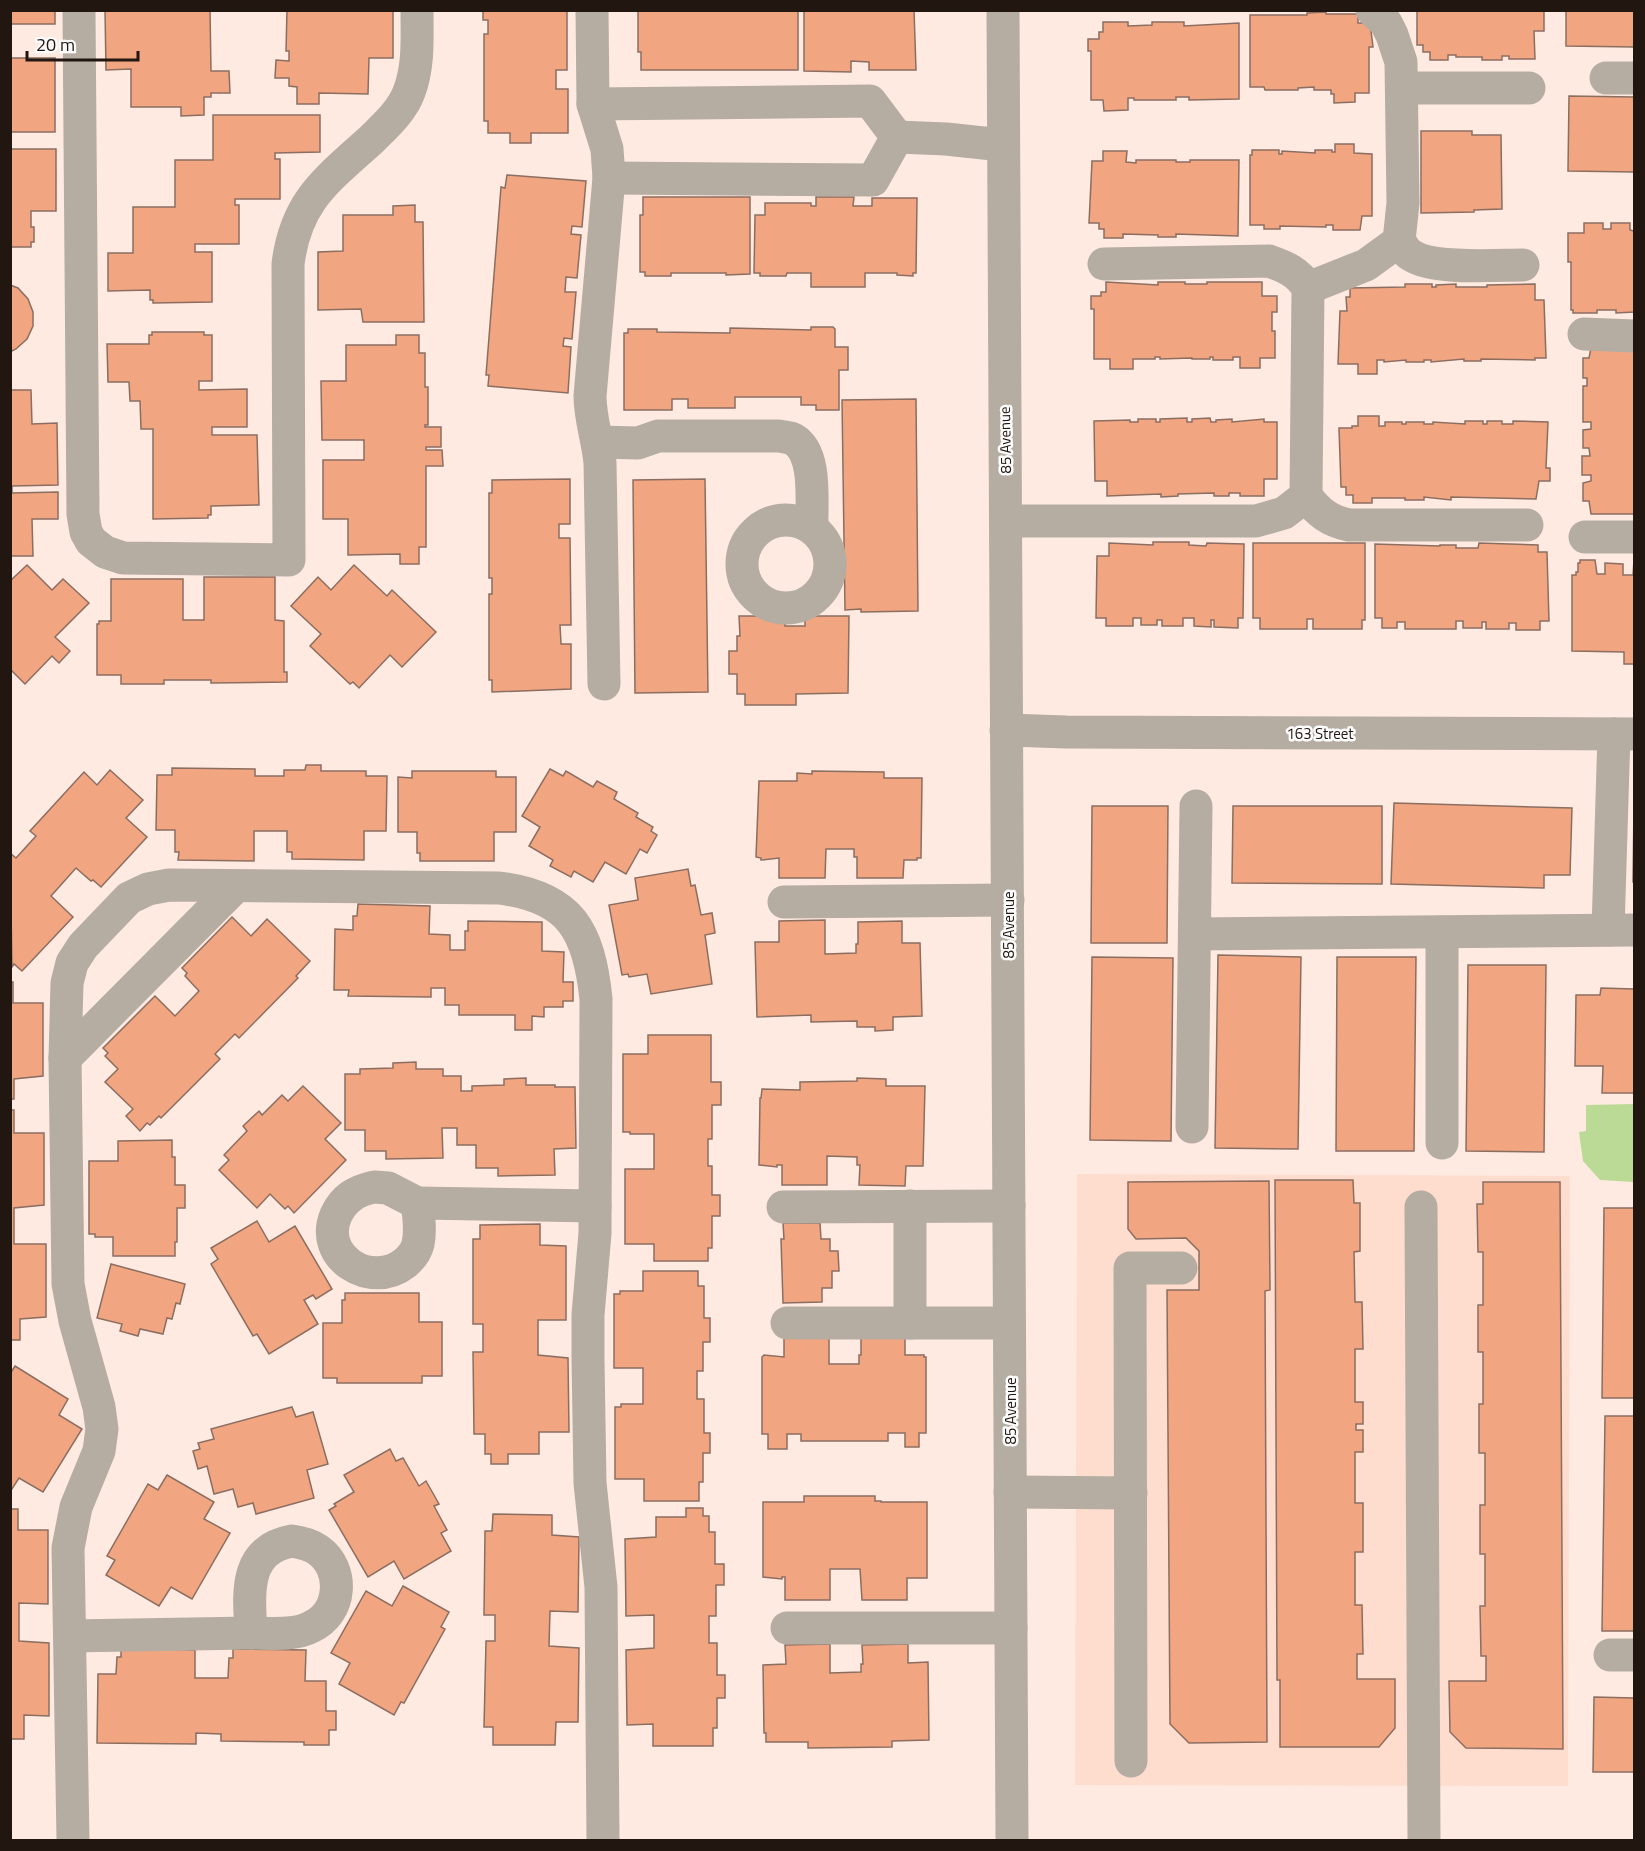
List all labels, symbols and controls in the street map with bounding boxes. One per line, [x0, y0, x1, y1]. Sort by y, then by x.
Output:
scale bar [27, 24, 138, 62]
text: 20 m [36, 31, 75, 58]
street label: 85 Avenue [993, 406, 1017, 474]
street label: 163 Street [1286, 722, 1354, 745]
street label: 85 Avenue [997, 891, 1020, 959]
street label: 85 Avenue [999, 1377, 1022, 1445]

